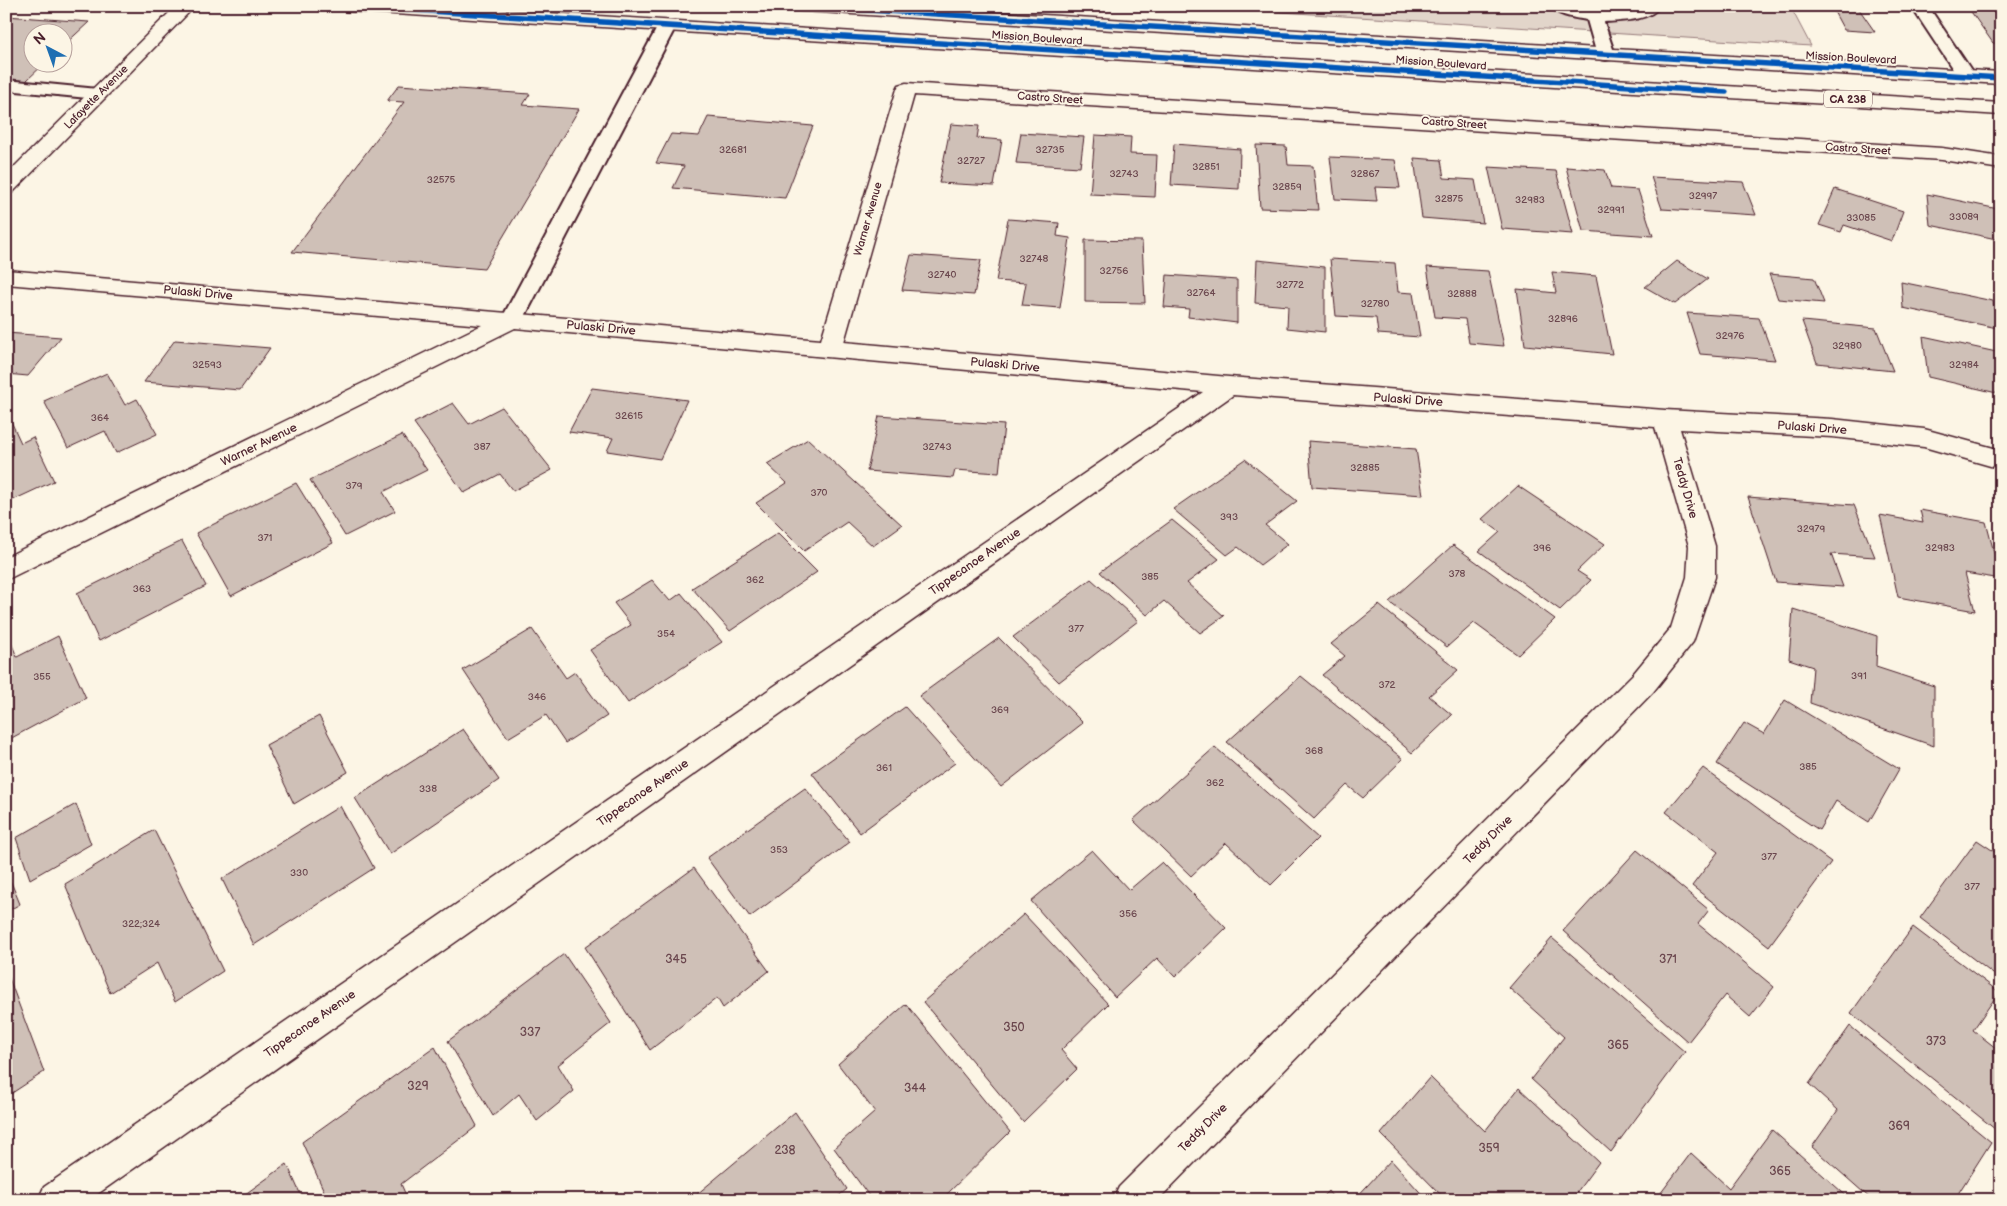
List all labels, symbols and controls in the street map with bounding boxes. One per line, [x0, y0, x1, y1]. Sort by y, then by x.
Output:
north arrow [22, 22, 72, 72]
street label: Mission Boulevard [991, 28, 1083, 48]
text: N [30, 29, 49, 48]
street label: Mission Boulevard [1805, 49, 1897, 67]
street label: Mission Boulevard [1395, 53, 1487, 73]
street label: Lafayette Avenue [61, 62, 131, 132]
street label: Castro Street [1017, 89, 1084, 107]
road number: CA 238 [1824, 90, 1872, 108]
street label: Castro Street [1421, 114, 1488, 132]
street label: Castro Street [1825, 140, 1892, 158]
house number: 32681 [719, 144, 747, 156]
house number: 32735 [1036, 144, 1065, 156]
house number: 32727 [957, 155, 985, 167]
house number: 32851 [1192, 161, 1220, 173]
house number: 32743 [1109, 168, 1139, 180]
house number: 32867 [1351, 168, 1380, 180]
house number: 32575 [427, 174, 455, 186]
street label: Warner Avenue [851, 180, 885, 257]
house number: 32859 [1272, 181, 1302, 193]
house number: 32997 [1689, 190, 1717, 202]
house number: 32875 [1435, 193, 1464, 205]
house number: 32983 [1515, 194, 1545, 206]
house number: 32991 [1597, 204, 1625, 216]
house number: 33089 [1949, 211, 1979, 223]
house number: 33085 [1846, 212, 1876, 224]
house number: 32748 [1020, 253, 1049, 265]
house number: 32756 [1100, 265, 1128, 277]
house number: 32740 [928, 269, 957, 281]
house number: 32772 [1276, 279, 1304, 291]
street label: Pulaski Drive [163, 282, 233, 304]
house number: 32764 [1186, 287, 1216, 299]
house number: 32888 [1447, 288, 1477, 300]
house number: 32780 [1361, 298, 1389, 310]
house number: 32896 [1548, 313, 1578, 325]
street label: Pulaski Drive [566, 317, 636, 339]
house number: 32976 [1716, 330, 1744, 342]
house number: 32980 [1832, 340, 1862, 352]
street label: Pulaski Drive [970, 354, 1040, 376]
house number: 32593 [192, 359, 222, 371]
house number: 32984 [1949, 359, 1979, 371]
street label: Pulaski Drive [1373, 390, 1443, 410]
house number: 32615 [615, 410, 643, 422]
house number: 364 [91, 412, 109, 424]
street label: Pulaski Drive [1777, 418, 1847, 438]
street label: Warner Avenue [218, 420, 300, 470]
house number: 387 [474, 441, 491, 453]
house number: 32743 [922, 441, 952, 453]
street label: Teddy Drive [1669, 456, 1701, 520]
house number: 32885 [1350, 462, 1380, 474]
house number: 379 [346, 480, 363, 492]
house number: 370 [811, 487, 828, 499]
house number: 393 [1220, 511, 1238, 523]
house number: 32979 [1797, 523, 1825, 535]
street label: Tippecanoe Avenue [926, 525, 1024, 599]
house number: 371 [258, 532, 273, 544]
house number: 396 [1533, 542, 1551, 554]
house number: 32983 [1925, 542, 1955, 554]
house number: 378 [1449, 568, 1466, 580]
house number: 385 [1141, 571, 1159, 583]
house number: 362 [746, 574, 764, 586]
house number: 363 [133, 583, 151, 595]
house number: 377 [1068, 623, 1084, 635]
house number: 354 [657, 628, 675, 640]
house number: 391 [1851, 670, 1867, 682]
house number: 355 [33, 671, 51, 683]
house number: 372 [1379, 679, 1396, 691]
house number: 346 [528, 691, 546, 703]
house number: 369 [991, 704, 1009, 716]
house number: 368 [1305, 745, 1323, 757]
street label: Tippecanoe Avenue [594, 756, 692, 830]
house number: 385 [1799, 761, 1817, 773]
house number: 361 [876, 762, 892, 774]
house number: 362 [1206, 777, 1224, 789]
house number: 338 [419, 783, 437, 795]
street label: Teddy Drive [1460, 812, 1516, 868]
house number: 353 [770, 844, 788, 856]
house number: 377 [1761, 851, 1777, 863]
house number: 330 [290, 867, 308, 879]
house number: 377 [1964, 881, 1980, 893]
house number: 356 [1119, 908, 1137, 920]
house number: 322;324 [122, 918, 160, 930]
house number: 345 [665, 952, 687, 967]
house number: 371 [1659, 952, 1677, 967]
street label: Tippecanoe Avenue [261, 987, 359, 1061]
house number: 350 [1003, 1020, 1025, 1035]
house number: 337 [520, 1025, 540, 1040]
house number: 373 [1926, 1034, 1946, 1049]
house number: 365 [1607, 1038, 1629, 1053]
house number: 329 [407, 1079, 429, 1094]
house number: 344 [904, 1081, 927, 1096]
street label: Teddy Drive [1175, 1100, 1231, 1156]
house number: 369 [1888, 1119, 1910, 1134]
house number: 359 [1478, 1141, 1500, 1156]
house number: 238 [774, 1143, 796, 1158]
house number: 365 [1769, 1164, 1791, 1179]

